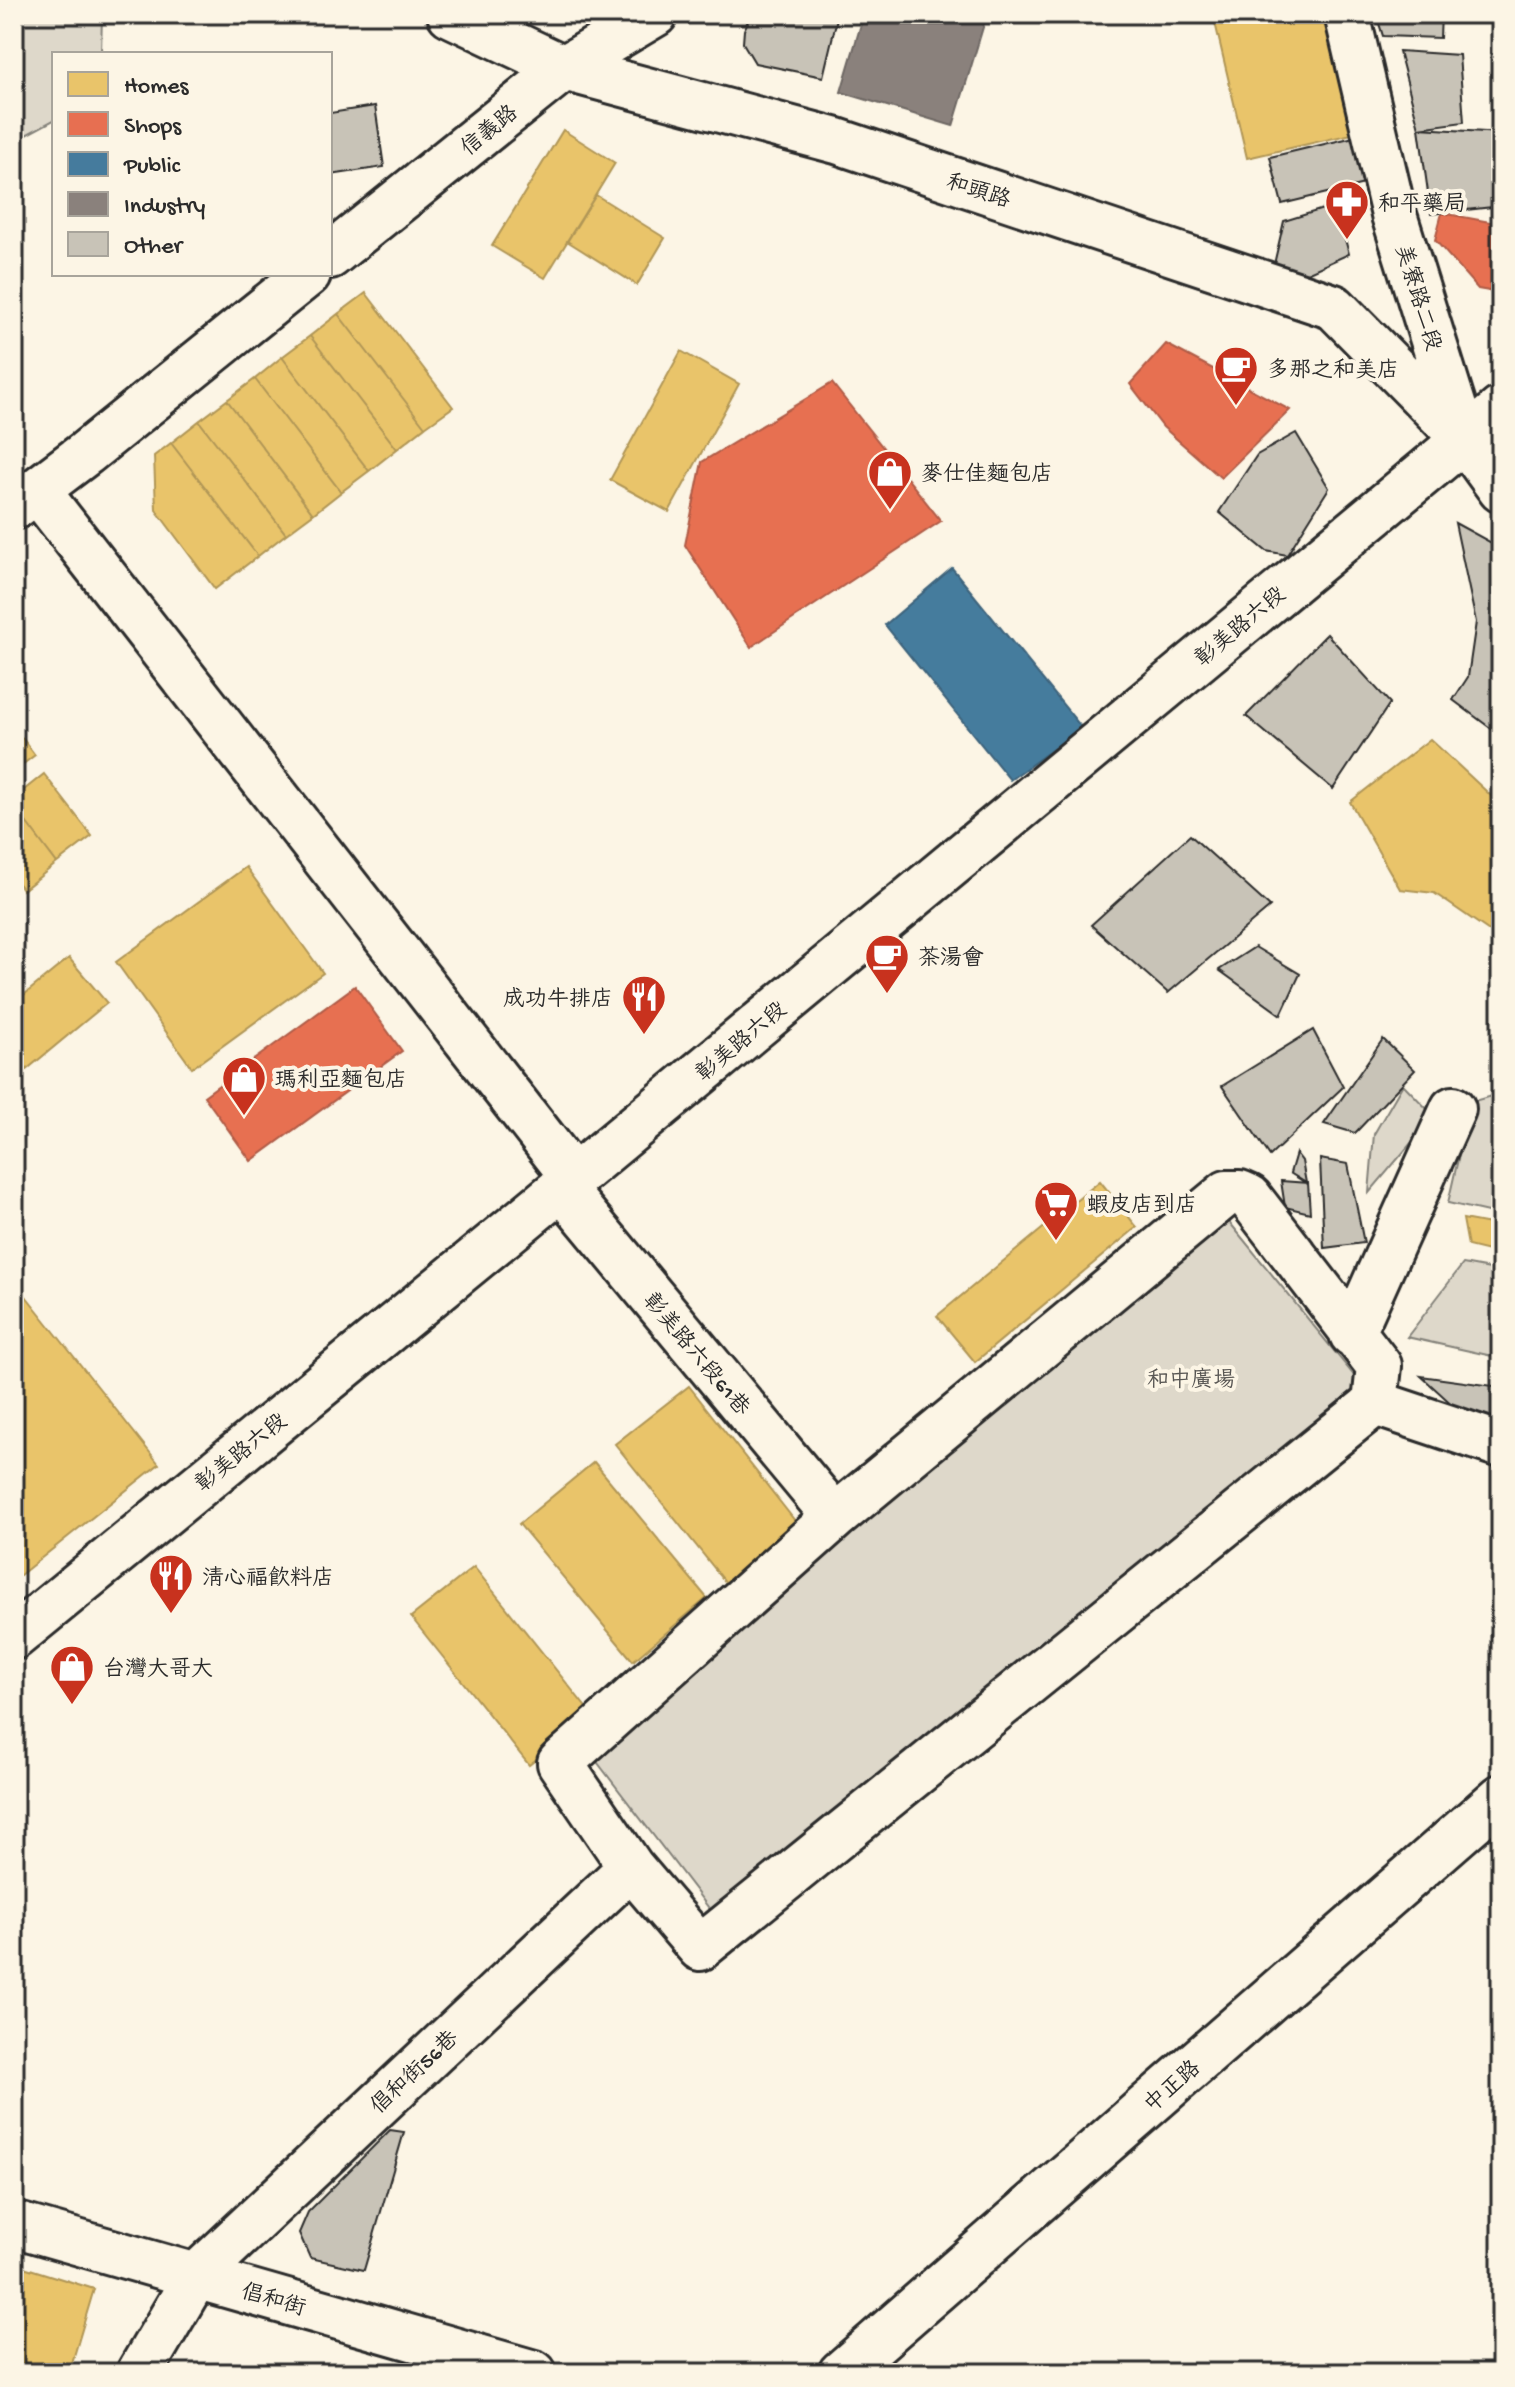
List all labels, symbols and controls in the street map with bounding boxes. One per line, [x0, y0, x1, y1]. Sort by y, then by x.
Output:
legend [52, 52, 332, 276]
text: Homes [124, 73, 190, 102]
street label: 信義路 [455, 100, 524, 163]
text: Shops [124, 113, 182, 142]
text: Public [123, 153, 181, 182]
street label: 和頭路 [942, 168, 1014, 215]
pharmacy icon: 和平藥局 [1323, 178, 1371, 241]
place label: 和平藥局 [1378, 192, 1466, 219]
text: Industry [124, 193, 206, 222]
text: Other [124, 233, 185, 262]
street label: 美寮路二段 [1388, 241, 1447, 355]
cafe icon: 多那之和美店 [1212, 344, 1260, 407]
place label: 多那之和美店 [1267, 357, 1399, 385]
shop icon: 麥仕佳麵包店 [866, 448, 914, 511]
place label: 麥仕佳麵包店 [921, 461, 1053, 489]
street label: 彰美路六段 [1190, 581, 1292, 673]
cafe icon: 茶湯會 [863, 932, 911, 995]
place label: 茶湯會 [918, 945, 984, 973]
restaurant icon: 成功牛排店 [620, 973, 668, 1036]
place label: 成功牛排店 [503, 986, 613, 1014]
street label: 彰美路六段 [691, 996, 793, 1088]
shop icon: 瑪利亞麵包店 [220, 1054, 268, 1117]
place label: 瑪利亞麵包店 [275, 1067, 407, 1095]
supermarket icon: 蝦皮店到店 [1032, 1179, 1080, 1242]
place label: 蝦皮店到店 [1087, 1192, 1197, 1220]
street label: 彰美路六段61巷 [636, 1288, 755, 1422]
park label: 和中廣場 [1147, 1367, 1235, 1395]
street label: 彰美路六段 [190, 1408, 293, 1499]
restaurant icon: 清心福飲料店 [147, 1552, 195, 1615]
place label: 清心福飲料店 [202, 1565, 334, 1593]
shop icon: 台灣大哥大 [48, 1643, 96, 1706]
place label: 台灣大哥大 [103, 1657, 213, 1684]
street label: 倡和街56巷 [366, 2026, 465, 2121]
street label: 中正路 [1139, 2055, 1207, 2119]
street label: 倡和街 [238, 2279, 308, 2323]

